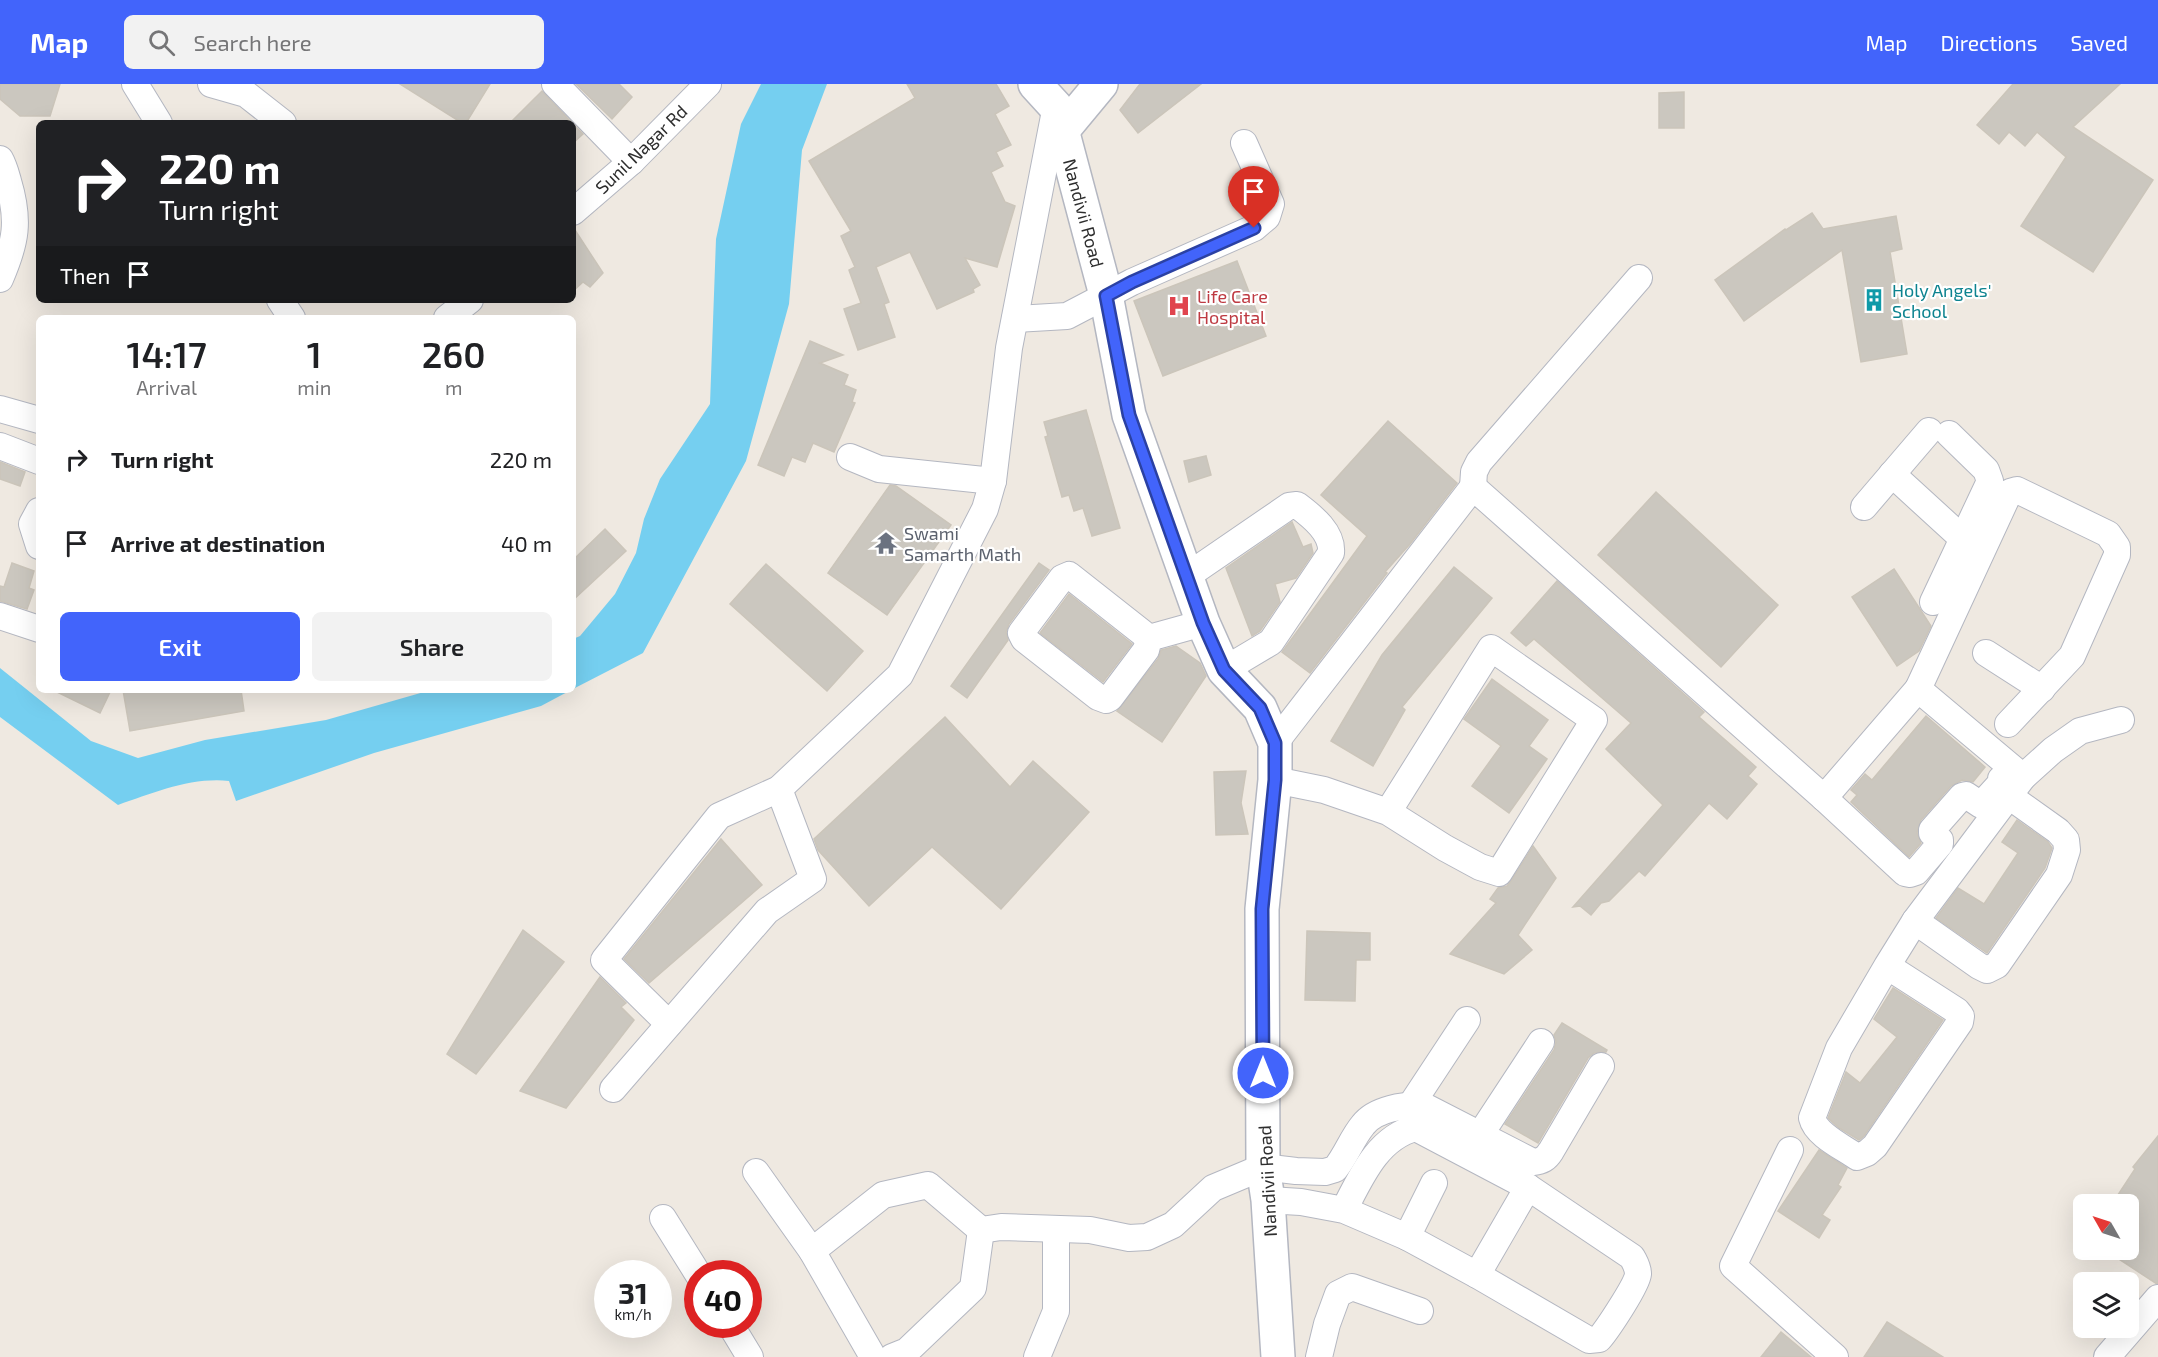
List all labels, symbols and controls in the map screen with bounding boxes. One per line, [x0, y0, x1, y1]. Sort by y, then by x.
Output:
search box [124, 15, 544, 69]
text: Map [30, 25, 88, 59]
icon: search [145, 26, 178, 59]
text: Search here [193, 29, 312, 55]
text: Map [1865, 30, 1908, 55]
text: Directions [1941, 30, 2037, 55]
text: Saved [2070, 30, 2128, 55]
street label: Sunil Nagar Rd [591, 100, 691, 198]
text: 220 m [159, 142, 280, 192]
icon: right [60, 144, 138, 222]
street label: Nandivii Road [1059, 156, 1109, 270]
pin [1228, 166, 1279, 228]
icon: arrive [1237, 175, 1270, 208]
text: Turn right [159, 193, 279, 225]
icon: arrive [122, 258, 155, 291]
text: Then [60, 262, 110, 288]
place label: Holy Angels' School [1892, 279, 1991, 322]
place label: Life Care Hospital [1197, 285, 1268, 328]
building icon: Holy Angels' School [1861, 287, 1887, 313]
hospital icon: Life Care Hospital [1166, 293, 1192, 319]
text: 14:17 [126, 332, 207, 375]
text: 1 [307, 332, 322, 375]
text: 260 [422, 332, 486, 375]
text: Arrival [136, 375, 197, 399]
text: min [297, 375, 331, 399]
text: m [445, 375, 462, 399]
icon: right [60, 443, 93, 476]
text: Turn right [111, 446, 213, 472]
text: 220 m [490, 446, 552, 472]
place label: Swami Samarth Math [904, 522, 1021, 565]
icon: arrive [60, 527, 93, 560]
text: Arrive at destination [111, 530, 325, 556]
text: 40 m [501, 530, 552, 556]
temple icon: Swami Samarth Math [873, 530, 899, 556]
button: Exit [60, 612, 300, 681]
button: Share [312, 612, 552, 681]
position arrow [1231, 1041, 1295, 1105]
street label: Nandivii Road [1253, 1125, 1281, 1237]
north arrow [2073, 1194, 2139, 1260]
map controls [2073, 1194, 2139, 1338]
speed limit sign: 40 [684, 1260, 762, 1338]
button: layers [2073, 1272, 2139, 1338]
text: 31 [618, 1274, 648, 1310]
text: km/h [614, 1305, 652, 1323]

